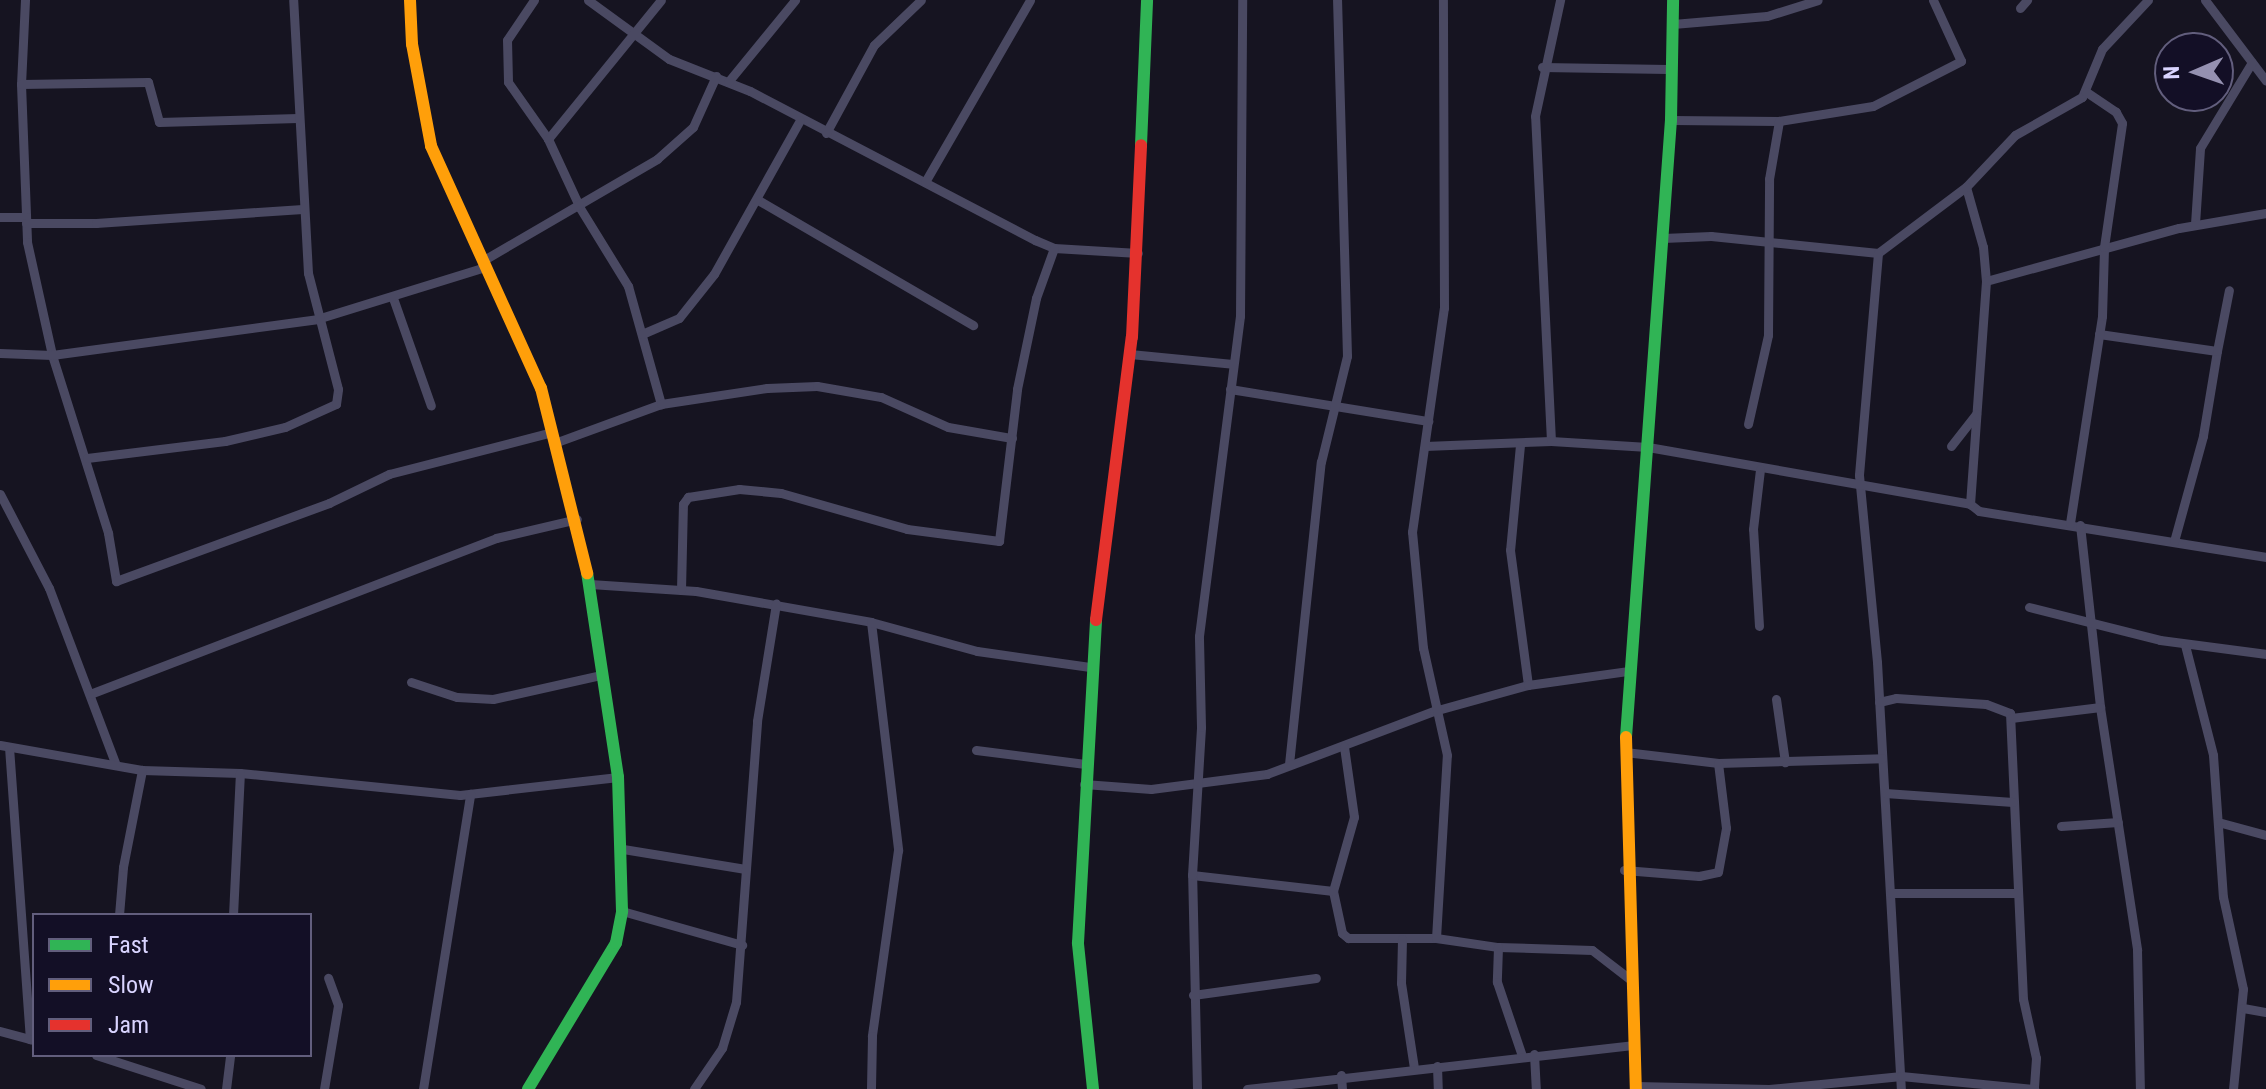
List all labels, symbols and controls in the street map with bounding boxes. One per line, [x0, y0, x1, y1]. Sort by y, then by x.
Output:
north arrow [2154, 32, 2234, 112]
text: N [2159, 66, 2184, 80]
legend [32, 913, 312, 1057]
text: Fast [108, 931, 149, 959]
text: Slow [108, 971, 154, 999]
text: Jam [108, 1011, 149, 1039]

